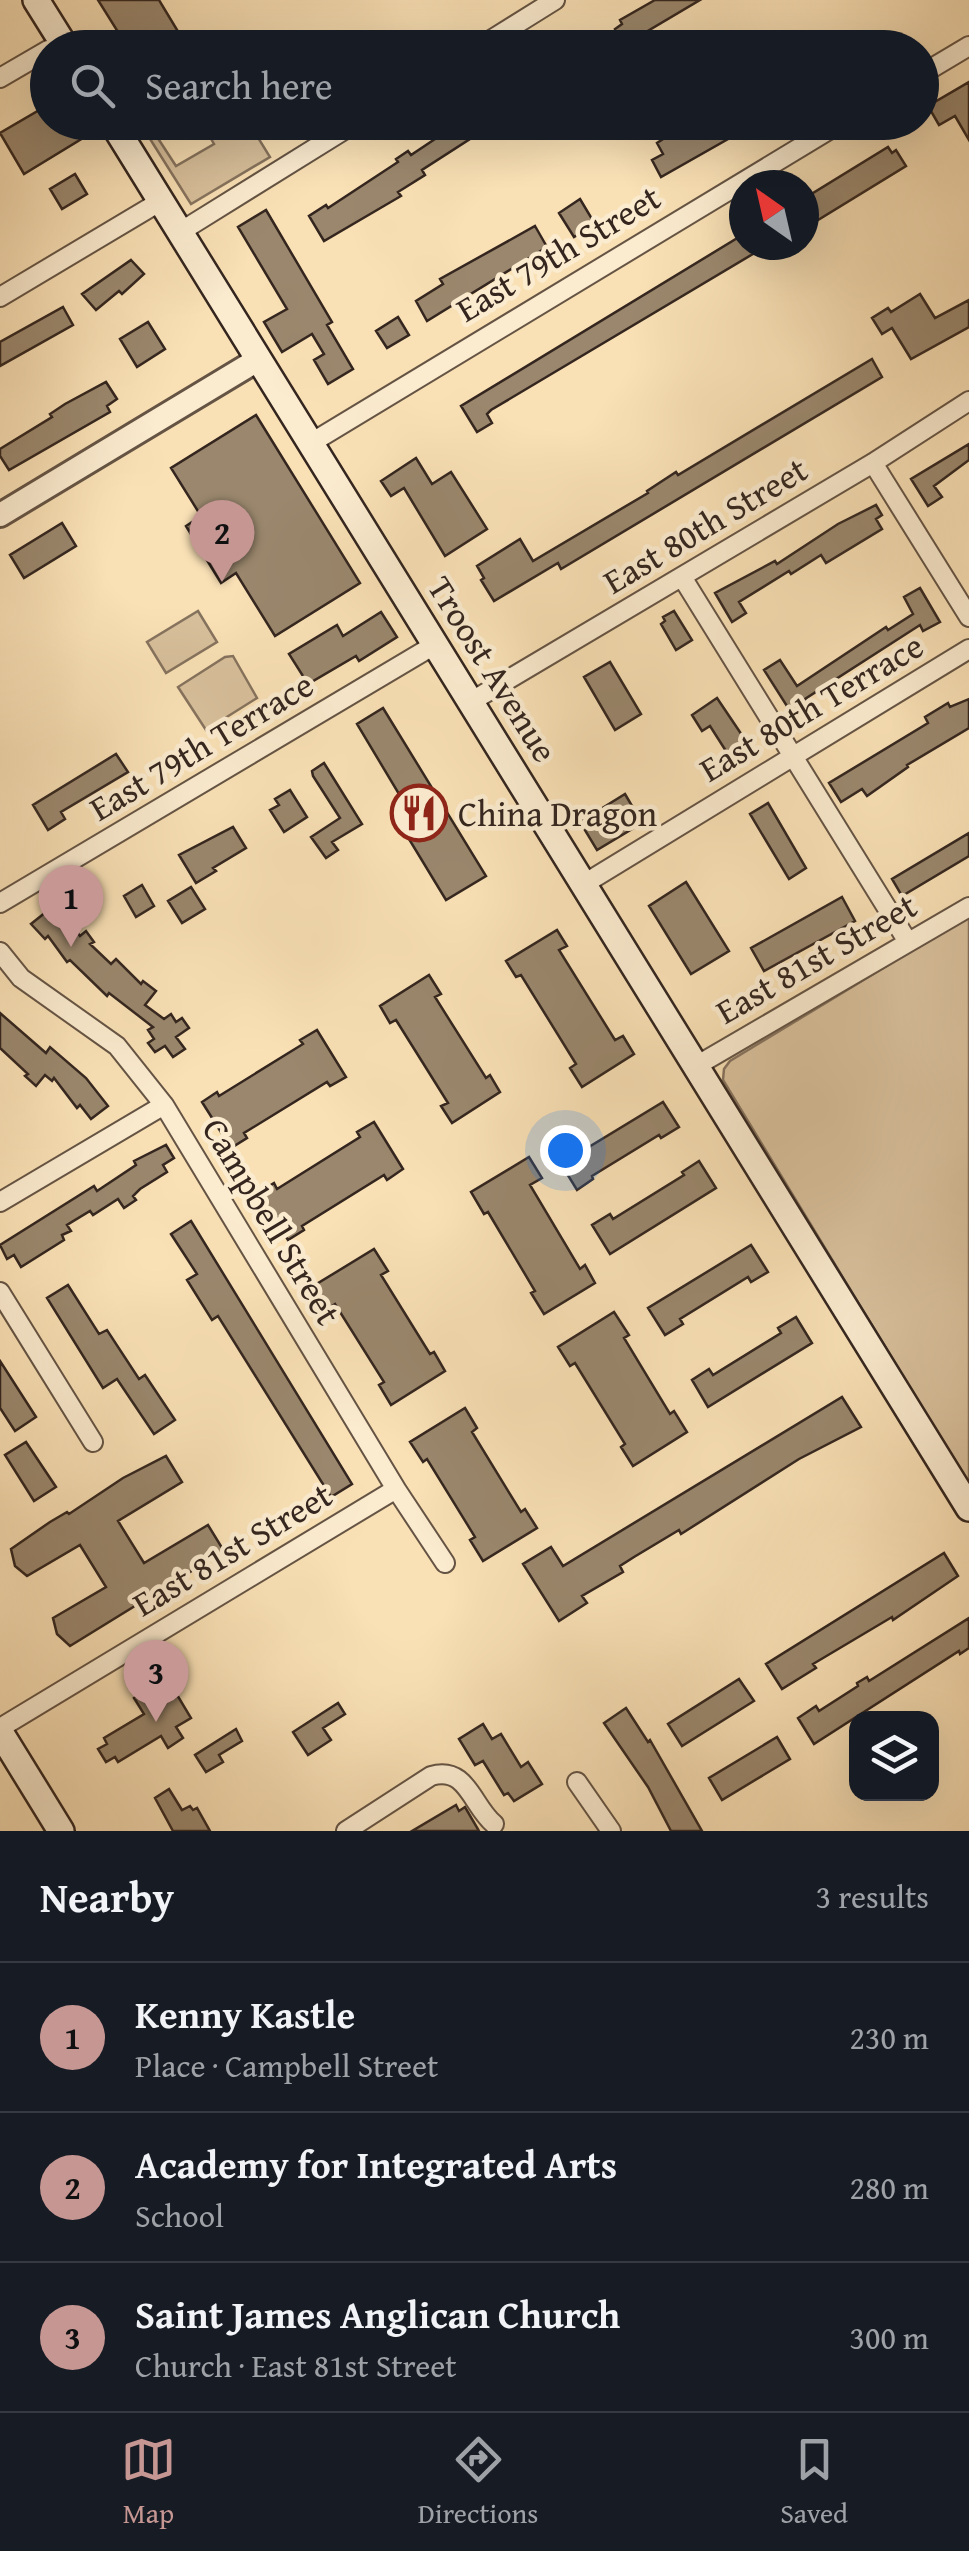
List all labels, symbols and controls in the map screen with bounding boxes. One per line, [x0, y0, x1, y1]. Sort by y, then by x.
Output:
search box [30, 30, 939, 140]
text: Search here [145, 57, 333, 113]
icon: search [65, 58, 120, 113]
north arrow [729, 170, 819, 260]
street label: East 79th Street [446, 172, 670, 334]
street label: East 80th Street [593, 444, 817, 606]
pin: 2 [190, 500, 254, 582]
street label: Troost Avenue [416, 566, 570, 772]
street label: East 80th Terrace [689, 620, 933, 794]
street label: East 79th Terrace [79, 659, 323, 833]
restaurant icon: China Dragon [389, 783, 449, 843]
place label: China Dragon [458, 788, 658, 839]
pin: 1 [38, 864, 104, 947]
street label: East 81st Street [706, 880, 926, 1036]
street label: Campbell Street [190, 1108, 354, 1334]
your location [540, 1125, 591, 1176]
street label: East 81st Street [123, 1469, 341, 1629]
pin: 3 [124, 1640, 188, 1722]
map controls [849, 1711, 939, 1801]
button: layers [849, 1711, 939, 1801]
text: Nearby [40, 1866, 174, 1927]
text: 3 results [816, 1873, 929, 1920]
text: Kenny Kastle [135, 1986, 355, 2042]
text: 1 [64, 2014, 81, 2061]
text: 230 m [850, 2014, 929, 2061]
text: Place · Campbell Street [135, 2042, 438, 2089]
text: Academy for Integrated Arts [135, 2136, 617, 2192]
text: 2 [64, 2164, 81, 2211]
text: 280 m [850, 2164, 929, 2211]
text: School [135, 2192, 224, 2239]
text: Saint James Anglican Church [135, 2286, 620, 2342]
text: 3 [64, 2314, 81, 2361]
text: 300 m [850, 2314, 929, 2361]
text: Church · East 81st Street [135, 2342, 457, 2389]
tab: Map [121, 2432, 176, 2533]
tab: Directions [418, 2432, 538, 2533]
tab: Saved [780, 2432, 848, 2533]

